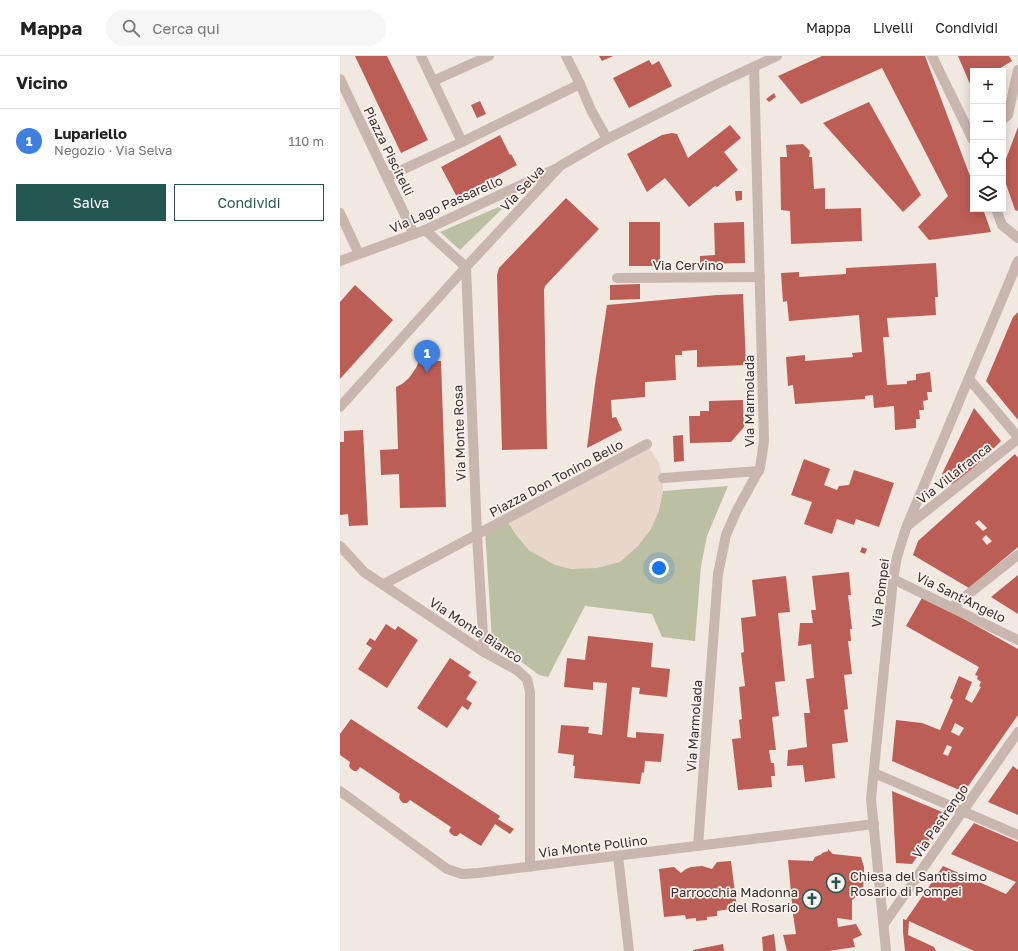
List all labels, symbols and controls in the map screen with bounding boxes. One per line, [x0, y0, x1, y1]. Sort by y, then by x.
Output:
search box [106, 10, 386, 46]
text: Mappa [20, 16, 82, 39]
icon: search [120, 17, 142, 39]
text: Cerca qui [152, 19, 220, 37]
text: Mappa [806, 19, 851, 36]
text: Livelli [873, 19, 913, 36]
text: Condividi [935, 19, 998, 36]
map controls [970, 68, 1006, 212]
button: + [970, 68, 1006, 104]
text: Vicino [16, 72, 68, 93]
street label: Piazza Piscitelli [360, 104, 418, 198]
button: − [970, 104, 1006, 140]
text: Lupariello [54, 124, 127, 142]
text: 1 [26, 133, 32, 149]
text: 110 m [289, 133, 324, 149]
button: locate [970, 140, 1006, 176]
text: Negozio · Via Selva [54, 142, 172, 158]
street label: Via Selva [497, 162, 547, 214]
street label: Via Lago Passarello [387, 172, 505, 236]
button: layers [970, 176, 1006, 212]
button: Salva [16, 184, 166, 221]
button: Condividi [174, 184, 324, 221]
street label: Via Cervino [652, 257, 724, 273]
pin: 1 [414, 340, 440, 373]
street label: Via Marmolada [741, 355, 757, 447]
street label: Via Monte Rosa [449, 385, 469, 481]
street label: Piazza Don Tonino Bello [486, 436, 626, 520]
street label: Via Villafranca [914, 439, 994, 507]
your location [649, 558, 669, 578]
street label: Via Pompei [868, 558, 892, 628]
street label: Via Sant'Angelo [914, 568, 1009, 626]
street label: Via Monte Bianco [426, 594, 526, 666]
street label: Via Marmolada [683, 679, 705, 773]
street label: Via Pastrengo [909, 781, 972, 861]
street label: Via Monte Pollino [538, 831, 648, 861]
place label: Chiesa del Santissimo Rosario di Pompei [850, 868, 987, 899]
church icon: Chiesa del Santissimo Rosario di Pompei [825, 872, 847, 894]
place label: Parrocchia Madonna del Rosario [671, 884, 798, 915]
church icon: Parrocchia Madonna del Rosario [801, 888, 823, 910]

